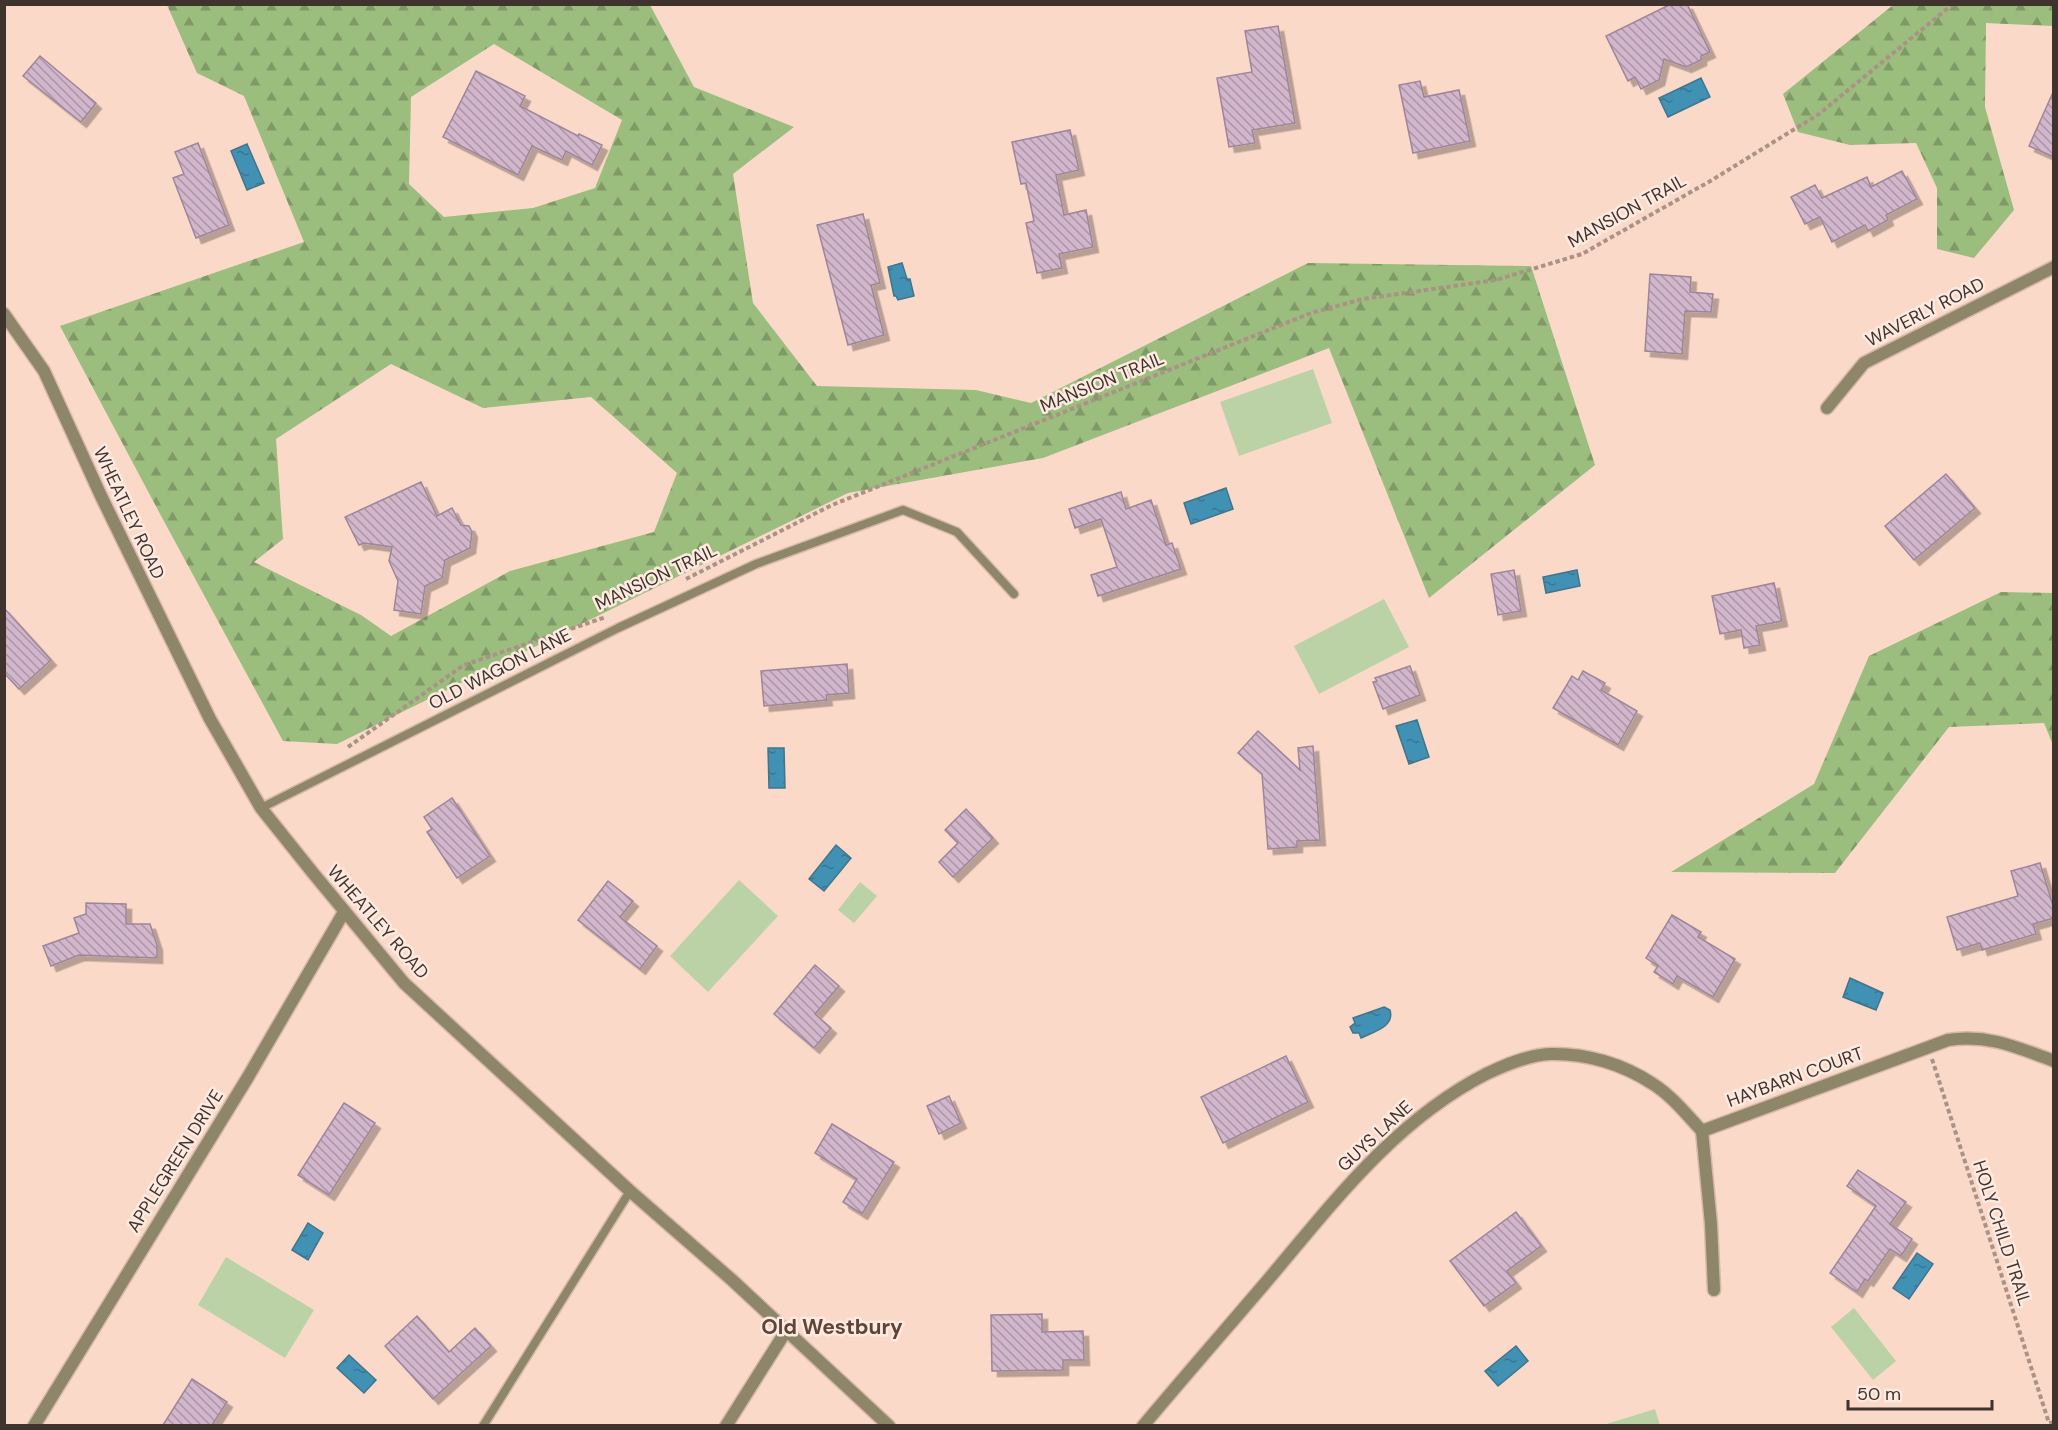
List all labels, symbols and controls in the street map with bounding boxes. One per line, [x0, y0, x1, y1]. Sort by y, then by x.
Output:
street label: MANSION TRAIL [1564, 169, 1690, 253]
street label: WAVERLY ROAD [1862, 272, 1988, 352]
street label: MANSION TRAIL [1036, 346, 1168, 418]
street label: WHEATLEY ROAD [88, 443, 170, 583]
street label: MANSION TRAIL [591, 538, 721, 616]
street label: OLD WAGON LANE [425, 623, 575, 715]
street label: WHEATLEY ROAD [322, 860, 434, 984]
street label: HAYBARN COURT [1724, 1041, 1866, 1113]
street label: APPLEGREEN DRIVE [121, 1085, 229, 1237]
street label: GUYS LANE [1332, 1095, 1418, 1177]
street label: HOLY CHILD TRAIL [1967, 1157, 2037, 1309]
district label: Old Westbury [761, 1313, 903, 1341]
scale bar [1848, 1373, 1992, 1411]
text: 50 m [1857, 1382, 1901, 1406]

